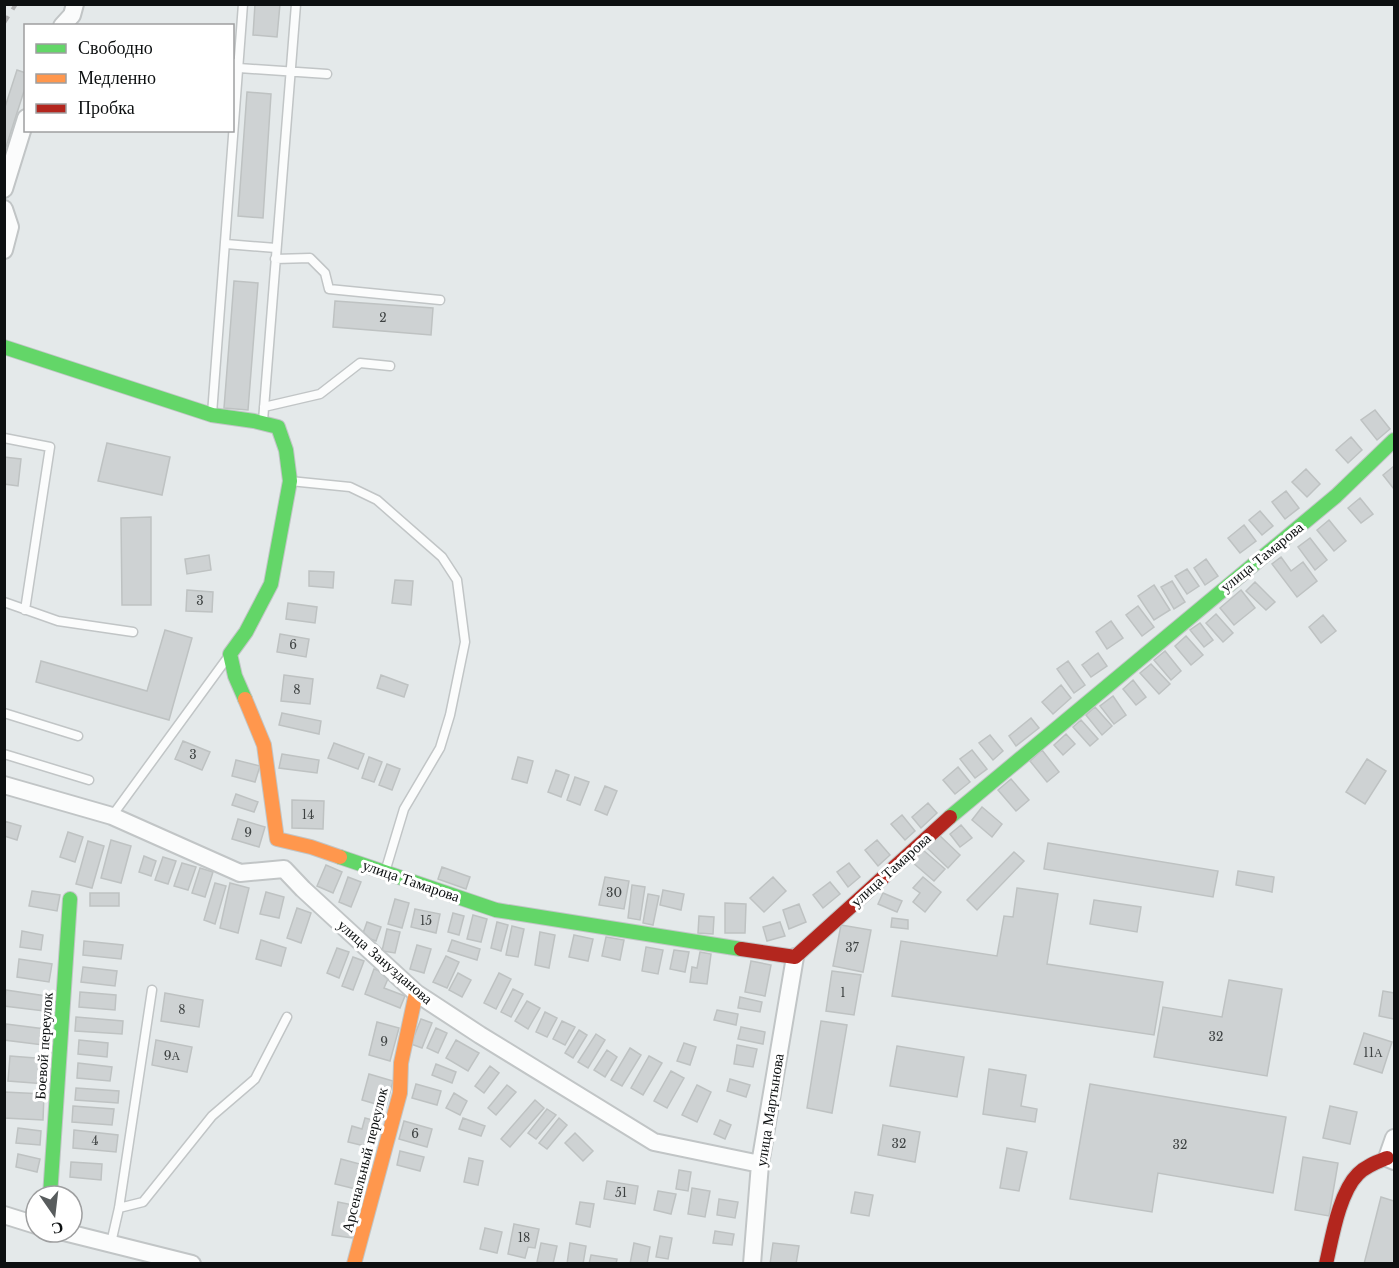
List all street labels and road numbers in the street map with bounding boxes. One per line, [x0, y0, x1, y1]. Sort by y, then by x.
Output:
street label: улица Тамарова [1216, 517, 1307, 596]
street label: улица Тамарова [847, 828, 935, 911]
street label: улица Тамарова [360, 855, 463, 906]
street label: улица Занузданова [334, 915, 437, 1008]
street label: Боевой переулок [30, 991, 57, 1100]
street label: улица Мартынова [751, 1052, 788, 1168]
street label: Арсенальный переулок [337, 1085, 392, 1234]

